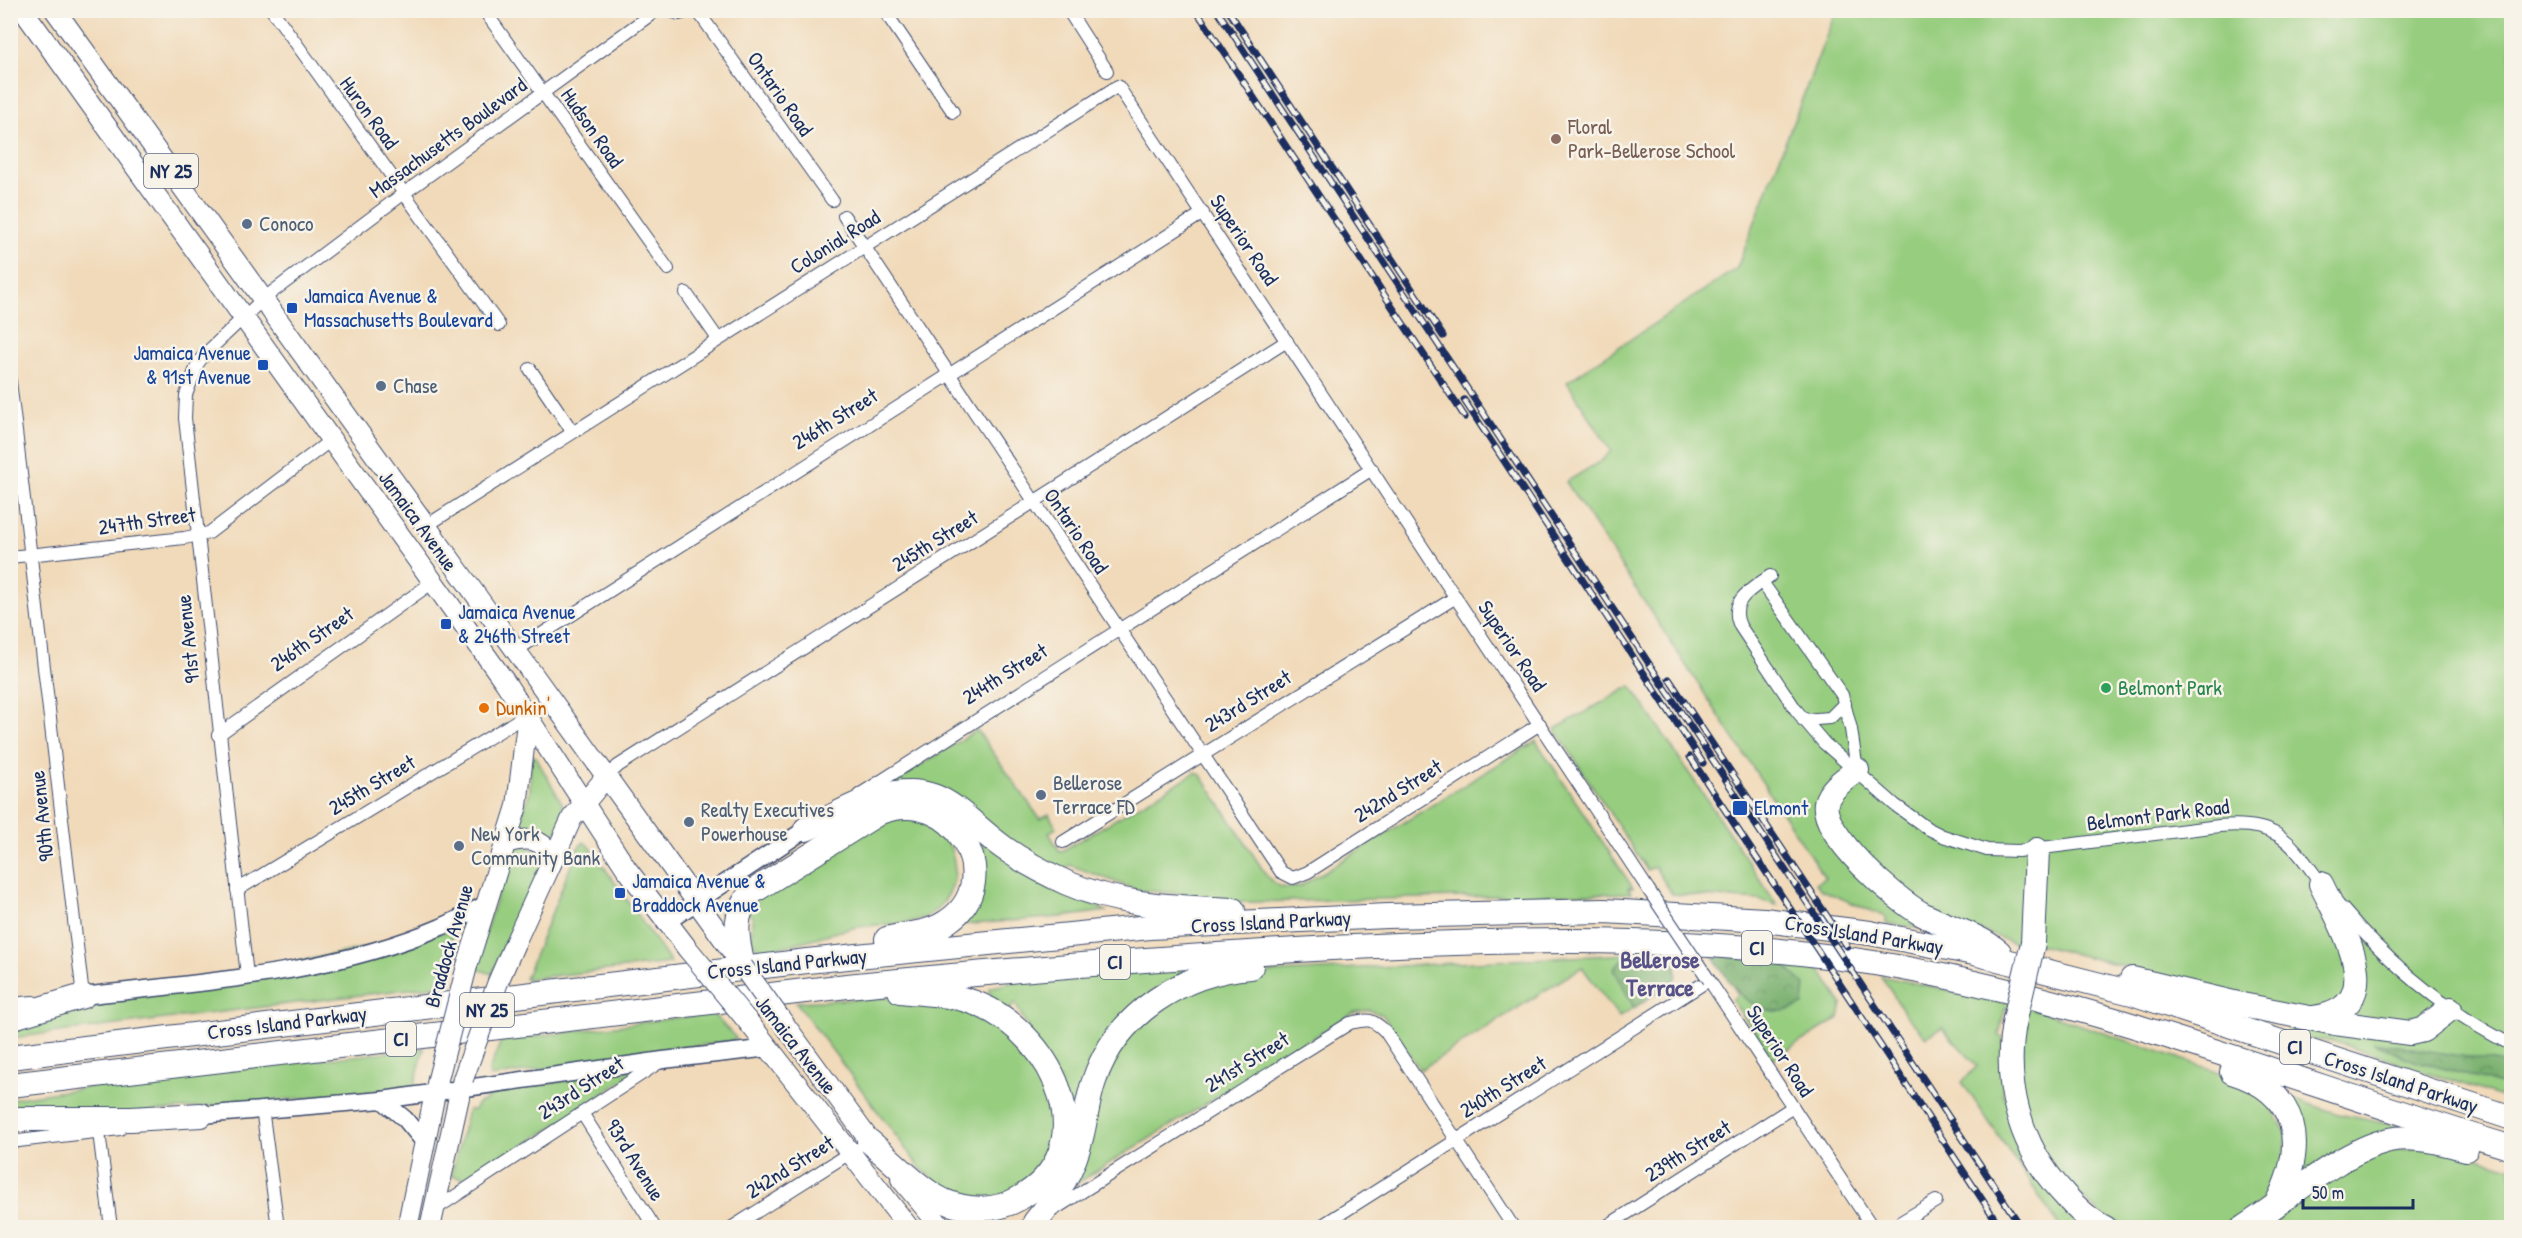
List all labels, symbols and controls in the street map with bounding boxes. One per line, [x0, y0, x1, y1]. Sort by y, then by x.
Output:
street label: Ontario Road [741, 46, 820, 142]
street label: Huron Road [333, 70, 406, 155]
street label: Massachusetts Boulevard [363, 70, 533, 205]
street label: Hudson Road [554, 82, 631, 174]
place label: Floral Park-Bellerose School [1567, 112, 1735, 165]
marker: Floral Park-Bellerose School [1549, 132, 1563, 146]
road number: NY 25 [144, 154, 198, 188]
street label: Superior Road [1203, 189, 1286, 291]
street label: Colonial Road [784, 202, 885, 281]
place label: Conoco [259, 209, 314, 238]
marker: Conoco [240, 217, 254, 231]
place label: Jamaica Avenue & Massachusetts Boulevard [304, 281, 493, 334]
marker: Jamaica Avenue & Massachusetts Boulevard [285, 301, 299, 315]
place label: Jamaica Avenue & 91st Avenue [133, 338, 251, 391]
marker: Jamaica Avenue & 91st Avenue [256, 358, 270, 372]
place label: Chase [393, 371, 438, 400]
marker: Chase [374, 379, 388, 393]
street label: 246th Street [786, 380, 884, 456]
street label: Jamaica Avenue [372, 465, 465, 577]
street label: Ontario Road [1037, 482, 1116, 579]
street label: 247th Street [96, 499, 198, 542]
street label: 245th Street [886, 502, 984, 578]
street label: 91st Avenue [168, 593, 207, 685]
street label: Superior Road [1471, 595, 1554, 697]
place label: Jamaica Avenue & 246th Street [458, 597, 576, 650]
street label: 246th Street [264, 599, 360, 678]
marker: Jamaica Avenue & 246th Street [439, 617, 453, 631]
street label: 244th Street [957, 636, 1054, 711]
street label: 243rd Street [1199, 662, 1297, 739]
place label: Belmont Park [2118, 673, 2222, 702]
marker: Belmont Park [2099, 681, 2113, 695]
place label: Dunkin' [496, 693, 550, 722]
marker: Dunkin' [477, 701, 491, 715]
street label: 245th Street [323, 747, 421, 822]
street label: 242nd Street [1348, 752, 1448, 829]
place label: Bellerose Terrace FD [1053, 768, 1135, 821]
street label: 90th Avenue [22, 769, 61, 863]
marker: Bellerose Terrace FD [1034, 788, 1048, 802]
street label: Belmont Park Road [2085, 791, 2231, 838]
place label: Elmont [1754, 793, 1809, 822]
place label: Realty Executives Powerhouse [701, 795, 834, 848]
marker: Elmont [1731, 799, 1749, 817]
marker: Realty Executives Powerhouse [682, 815, 696, 829]
place label: New York Community Bank [471, 819, 600, 872]
marker: New York Community Bank [452, 839, 466, 853]
place label: Jamaica Avenue & Braddock Avenue [632, 866, 766, 919]
street label: Braddock Avenue [417, 881, 480, 1011]
marker: Jamaica Avenue & Braddock Avenue [613, 886, 627, 900]
street label: Cross Island Parkway [1190, 903, 1352, 940]
street label: Cross Island Parkway [1783, 908, 1946, 961]
road number: CI [1742, 931, 1772, 965]
street label: Cross Island Parkway [706, 941, 868, 986]
district label: Bellerose Terrace [1620, 943, 1700, 1003]
road number: CI [1100, 945, 1130, 979]
street label: Jamaica Avenue [749, 989, 844, 1100]
road number: NY 25 [460, 993, 514, 1027]
street label: Cross Island Parkway [206, 998, 368, 1047]
street label: Superior Road [1740, 999, 1821, 1102]
road number: CI [386, 1022, 416, 1056]
street label: 241st Street [1199, 1024, 1295, 1099]
road number: CI [2280, 1030, 2310, 1064]
street label: Cross Island Parkway [2320, 1043, 2482, 1120]
street label: 240th Street [1454, 1048, 1552, 1125]
street label: 243rd Street [532, 1049, 630, 1126]
street label: 239th Street [1639, 1112, 1737, 1188]
street label: 93rd Avenue [599, 1113, 672, 1206]
street label: 242nd Street [740, 1128, 840, 1205]
scale bar [2303, 1172, 2412, 1210]
text: 50 m [2312, 1180, 2344, 1205]

